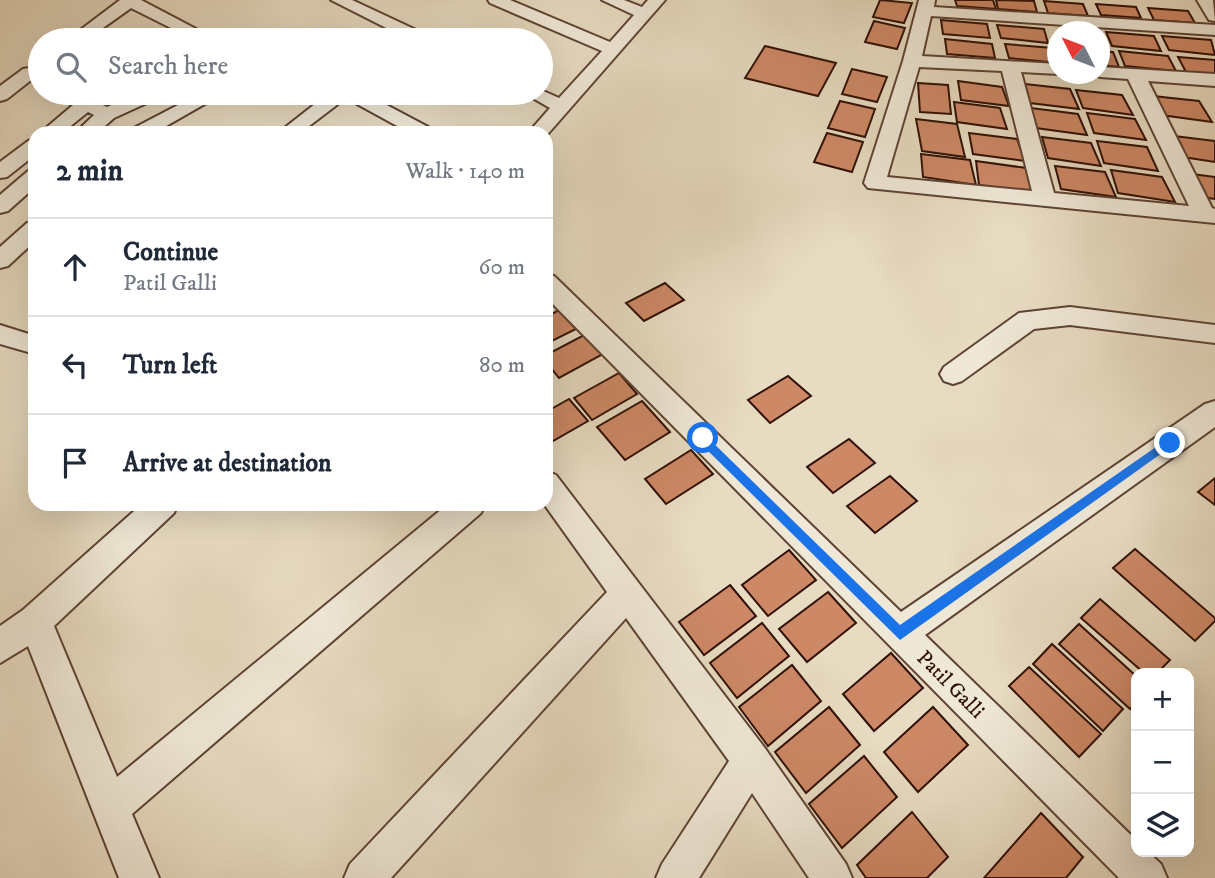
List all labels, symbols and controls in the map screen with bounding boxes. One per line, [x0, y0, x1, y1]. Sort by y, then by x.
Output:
north arrow [1047, 21, 1110, 84]
search box [28, 28, 553, 105]
icon: search [52, 48, 90, 86]
text: Search here [108, 50, 228, 83]
text: 2 min [56, 153, 123, 190]
text: Walk · 140 m [406, 157, 525, 186]
text: Continue [123, 236, 218, 269]
icon: ahead [56, 248, 94, 286]
text: 60 m [478, 253, 525, 282]
text: Patil Galli [123, 269, 217, 298]
icon: left [56, 346, 94, 384]
text: Turn left [123, 349, 217, 382]
text: 80 m [479, 351, 525, 380]
route start [687, 422, 718, 453]
route end [1154, 427, 1185, 458]
icon: arrive [56, 444, 94, 482]
text: Arrive at destination [123, 447, 332, 480]
street label: Patil Galli [911, 645, 990, 724]
map controls [1131, 668, 1194, 857]
button: + [1131, 668, 1194, 731]
button: − [1131, 731, 1194, 794]
button: layers [1131, 794, 1194, 857]

